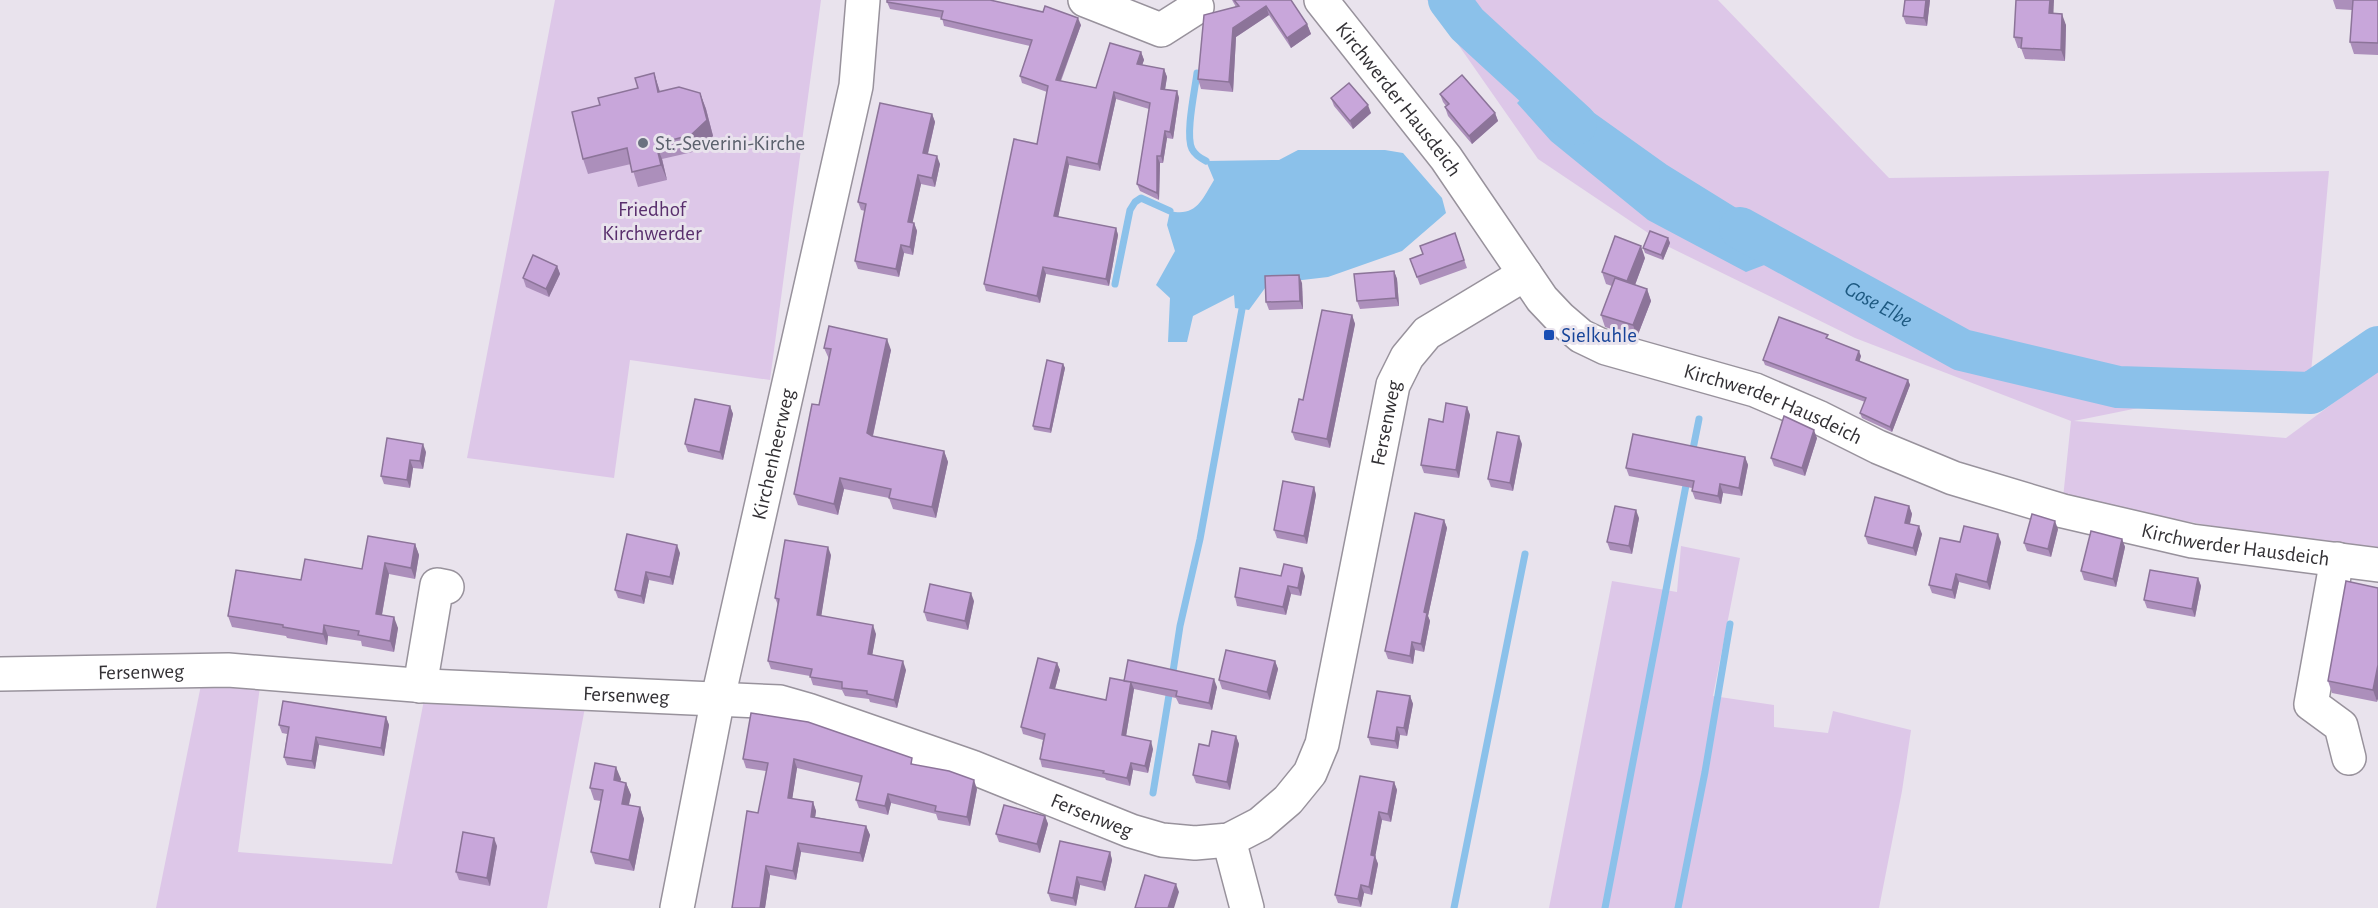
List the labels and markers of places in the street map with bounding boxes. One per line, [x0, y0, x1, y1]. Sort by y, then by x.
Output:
place label: St.-Severini-Kirche [655, 133, 805, 154]
marker: St.-Severini-Kirche [636, 136, 650, 150]
place label: Sielkuhle [1561, 325, 1637, 346]
marker: Sielkuhle [1542, 328, 1556, 342]

